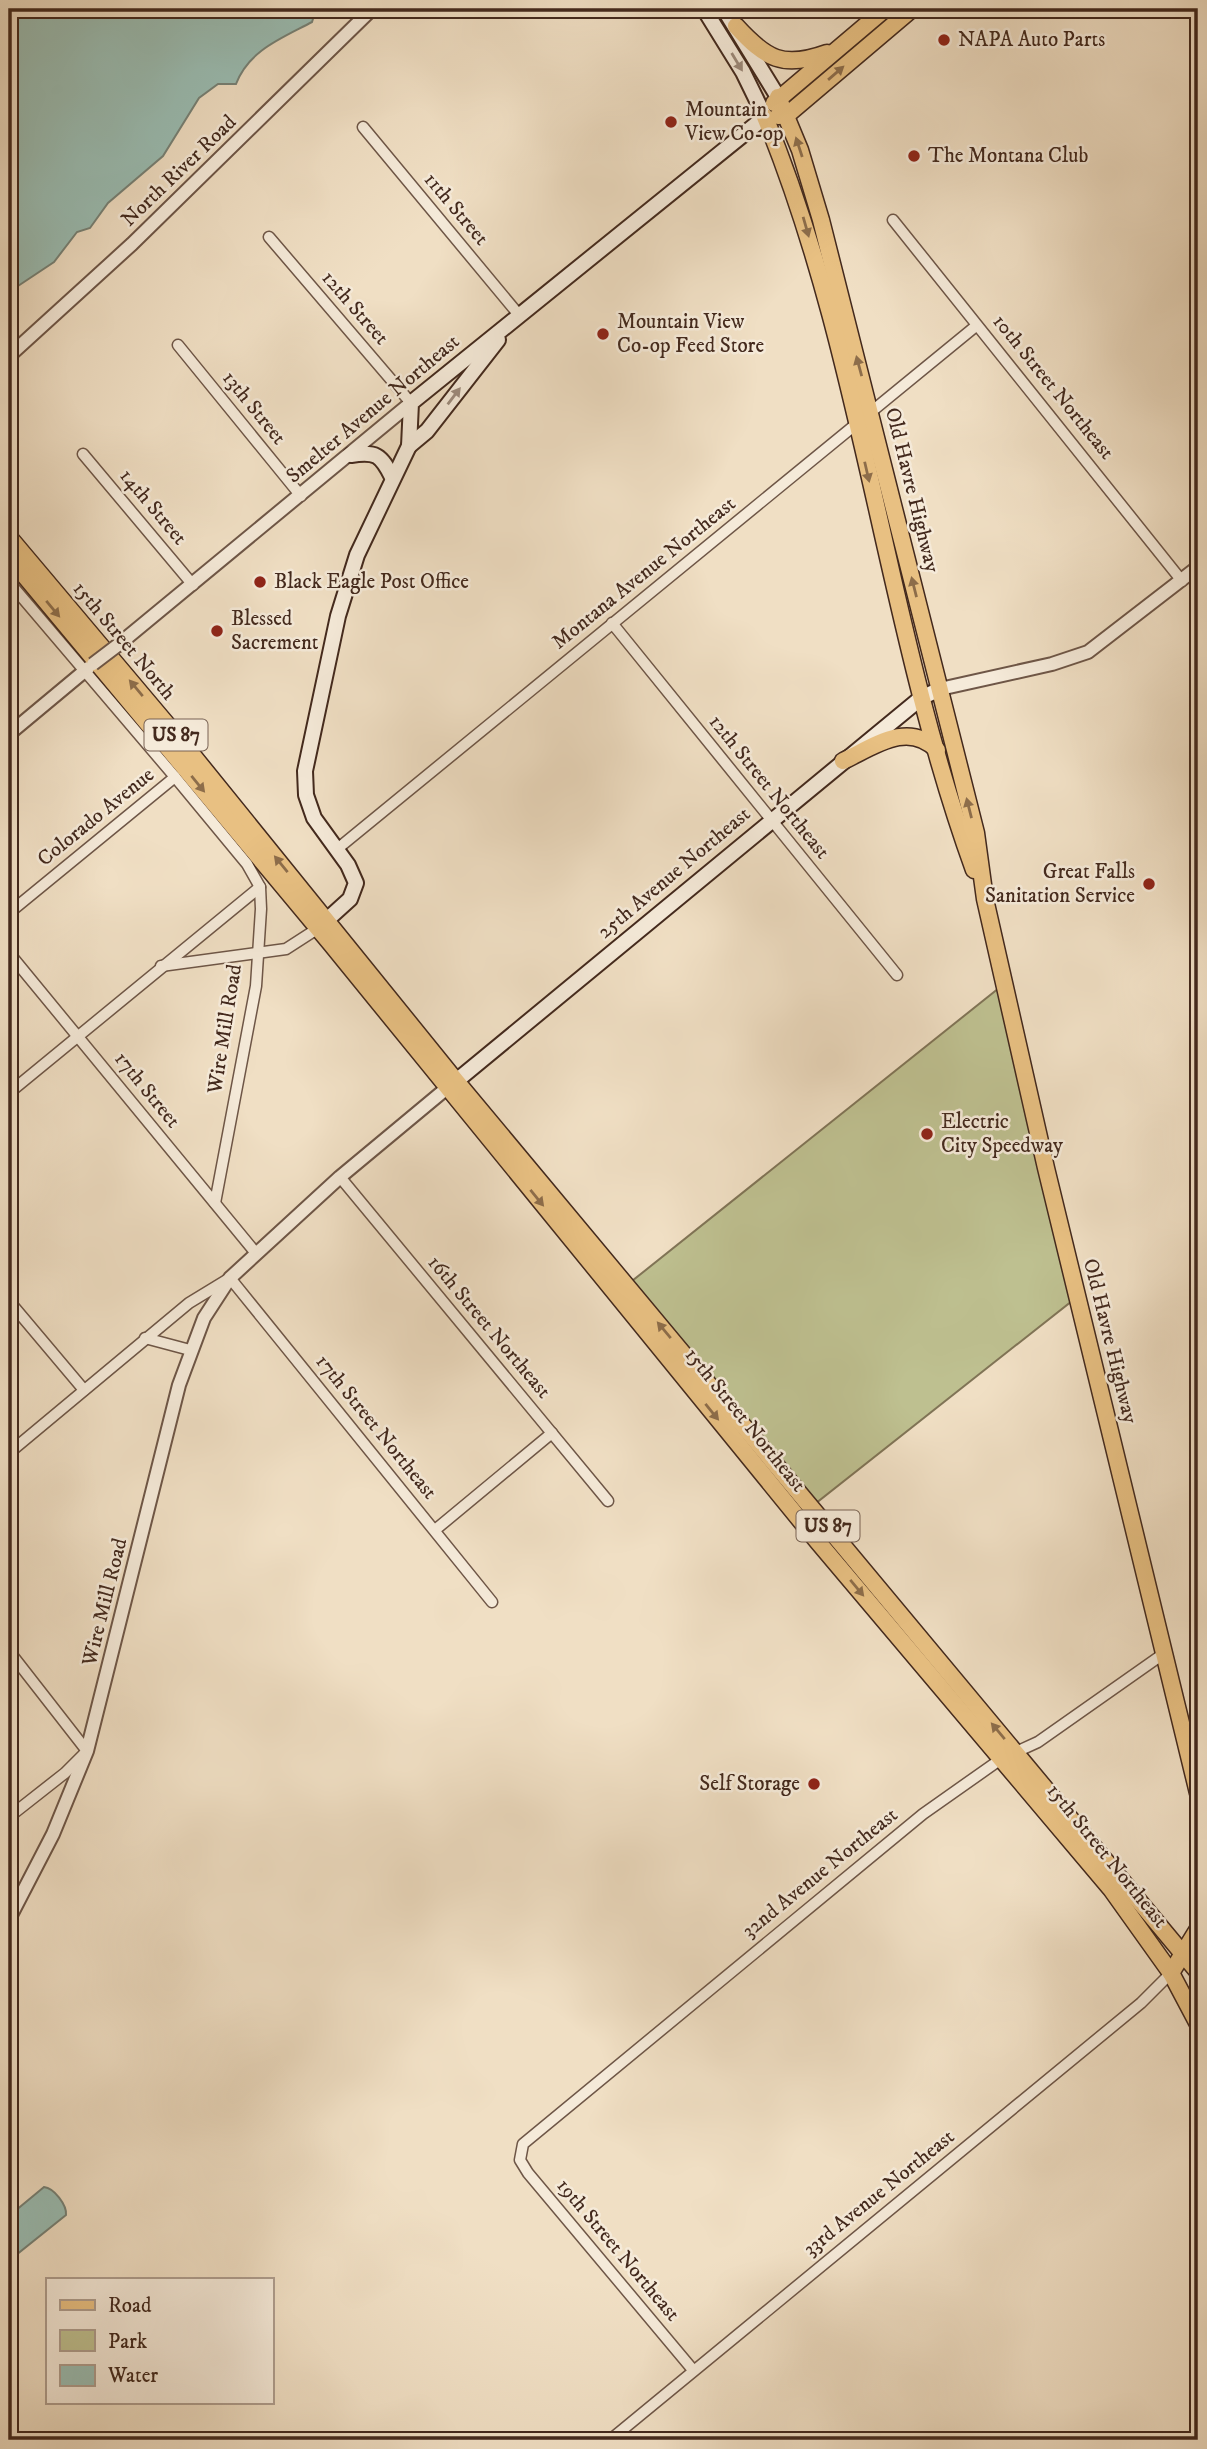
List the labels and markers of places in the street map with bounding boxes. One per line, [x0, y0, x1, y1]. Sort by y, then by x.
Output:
place label: NAPA Auto Parts [958, 27, 1105, 53]
marker: NAPA Auto Parts [936, 32, 952, 48]
place label: Mountain View Co-op [684, 97, 784, 147]
marker: Mountain View Co-op [663, 114, 679, 130]
place label: The Montana Club [928, 143, 1088, 169]
marker: The Montana Club [906, 148, 922, 164]
place label: Mountain View Co-op Feed Store [617, 309, 764, 359]
marker: Mountain View Co-op Feed Store [595, 326, 611, 342]
place label: Black Eagle Post Office [274, 569, 469, 595]
marker: Black Eagle Post Office [252, 574, 268, 590]
place label: Blessed Sacrement [231, 606, 319, 656]
marker: Blessed Sacrement [209, 623, 225, 639]
place label: Great Falls Sanitation Service [985, 859, 1135, 909]
marker: Great Falls Sanitation Service [1141, 876, 1157, 892]
place label: Electric City Speedway [941, 1109, 1064, 1159]
marker: Electric City Speedway [919, 1126, 935, 1142]
place label: Self Storage [699, 1771, 800, 1797]
marker: Self Storage [806, 1776, 822, 1792]

